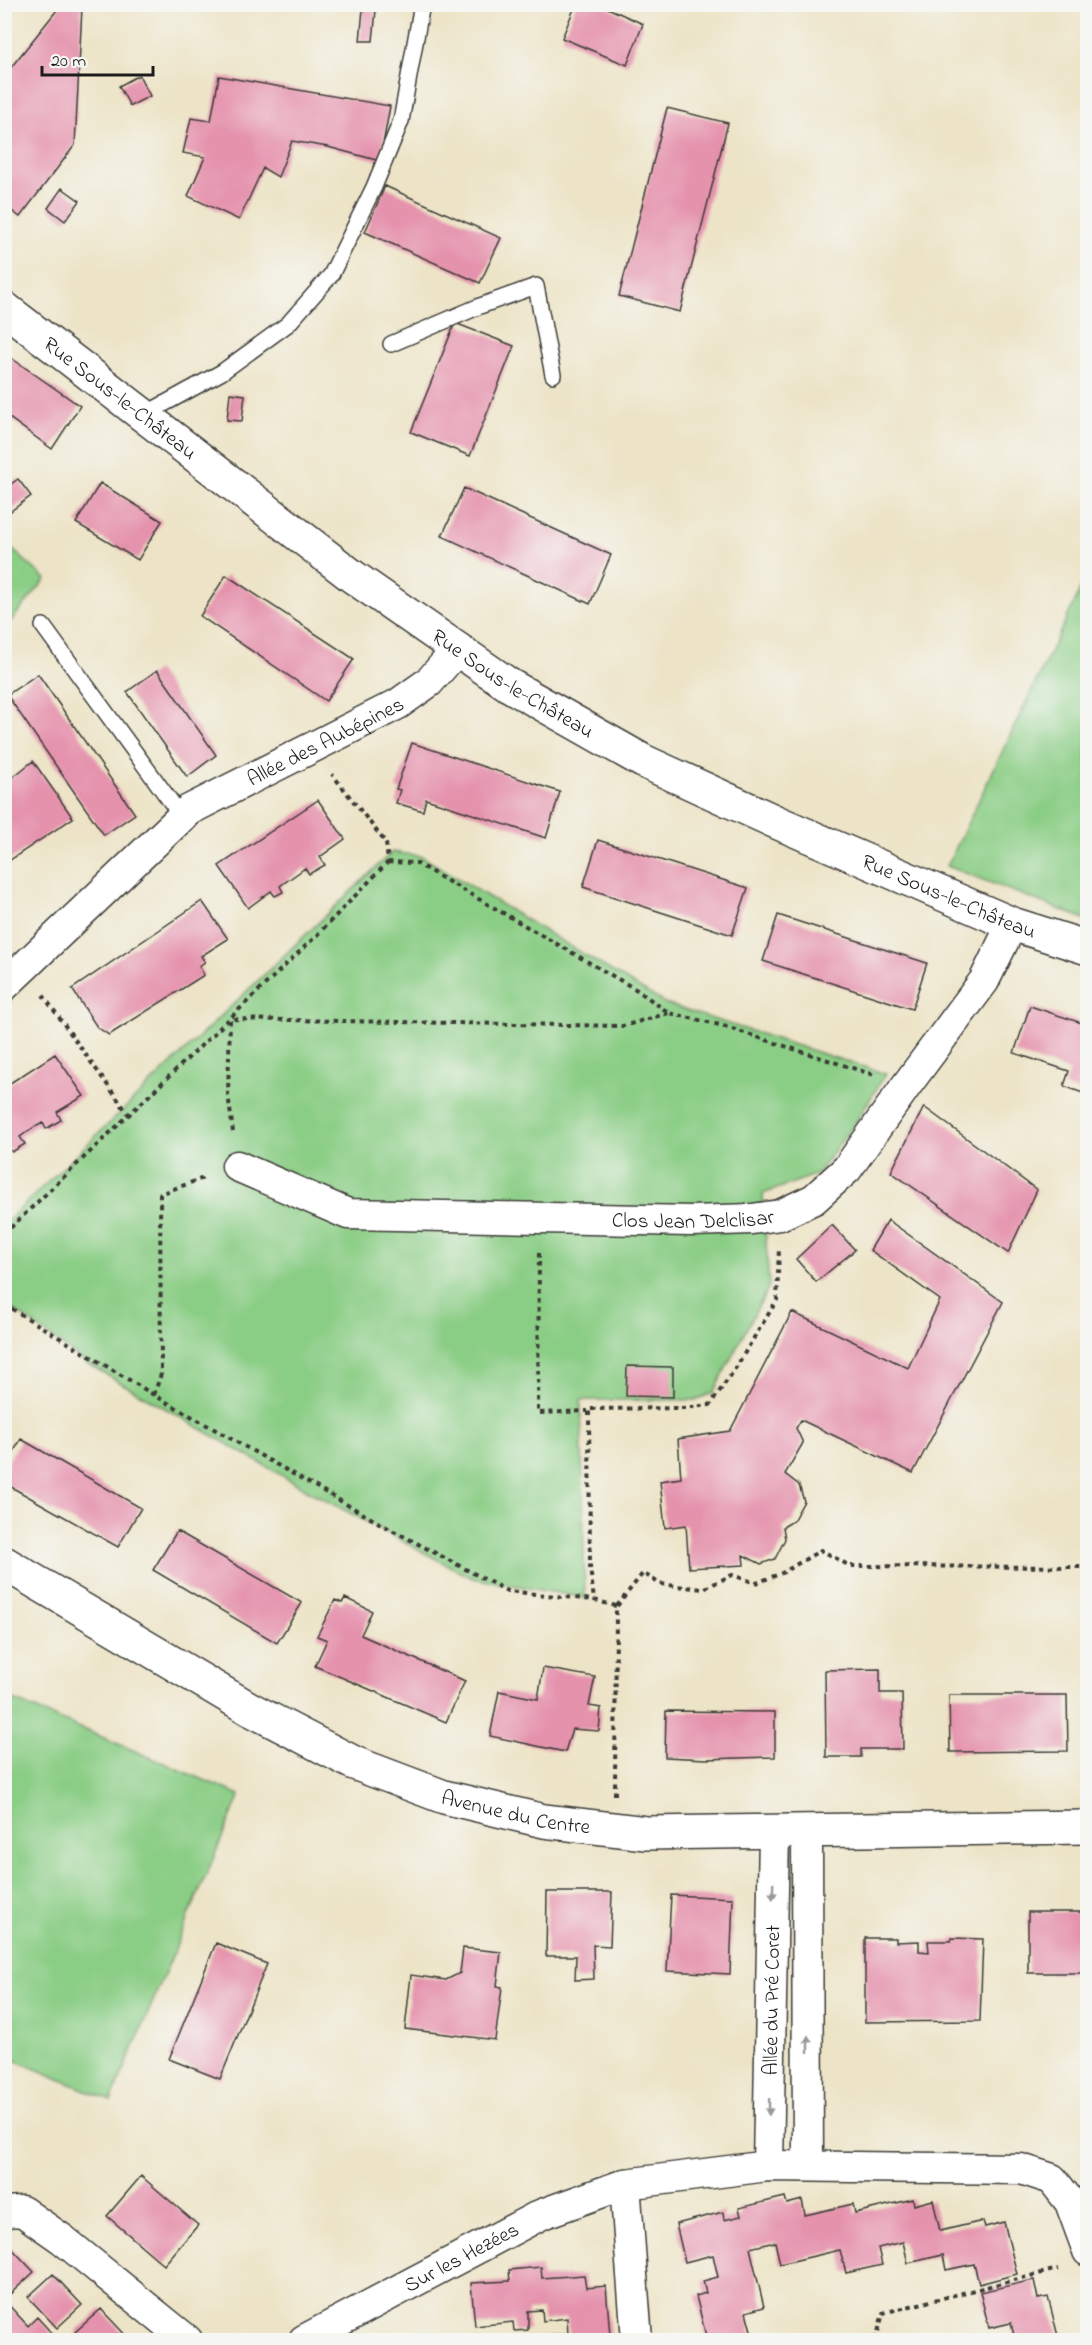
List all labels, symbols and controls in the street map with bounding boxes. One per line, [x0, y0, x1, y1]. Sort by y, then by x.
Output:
scale bar [42, 39, 153, 77]
text: 20 m [51, 49, 86, 75]
street label: Rue Sous-le-Château [36, 330, 202, 468]
street label: Rue Sous-le-Château [425, 623, 599, 747]
street label: Allée des Aubépines [242, 690, 410, 795]
street label: Rue Sous-le-Château [856, 848, 1039, 948]
street label: Clos Jean Delclisar [612, 1203, 777, 1238]
street label: Avenue du Centre [438, 1784, 592, 1843]
one-way arrow [768, 1881, 778, 1900]
street label: Allée du Pré Coret [757, 1924, 789, 2076]
one-way arrow [803, 2034, 813, 2053]
one-way arrow [764, 2097, 774, 2116]
street label: Sur les Hezées [400, 2216, 525, 2301]

